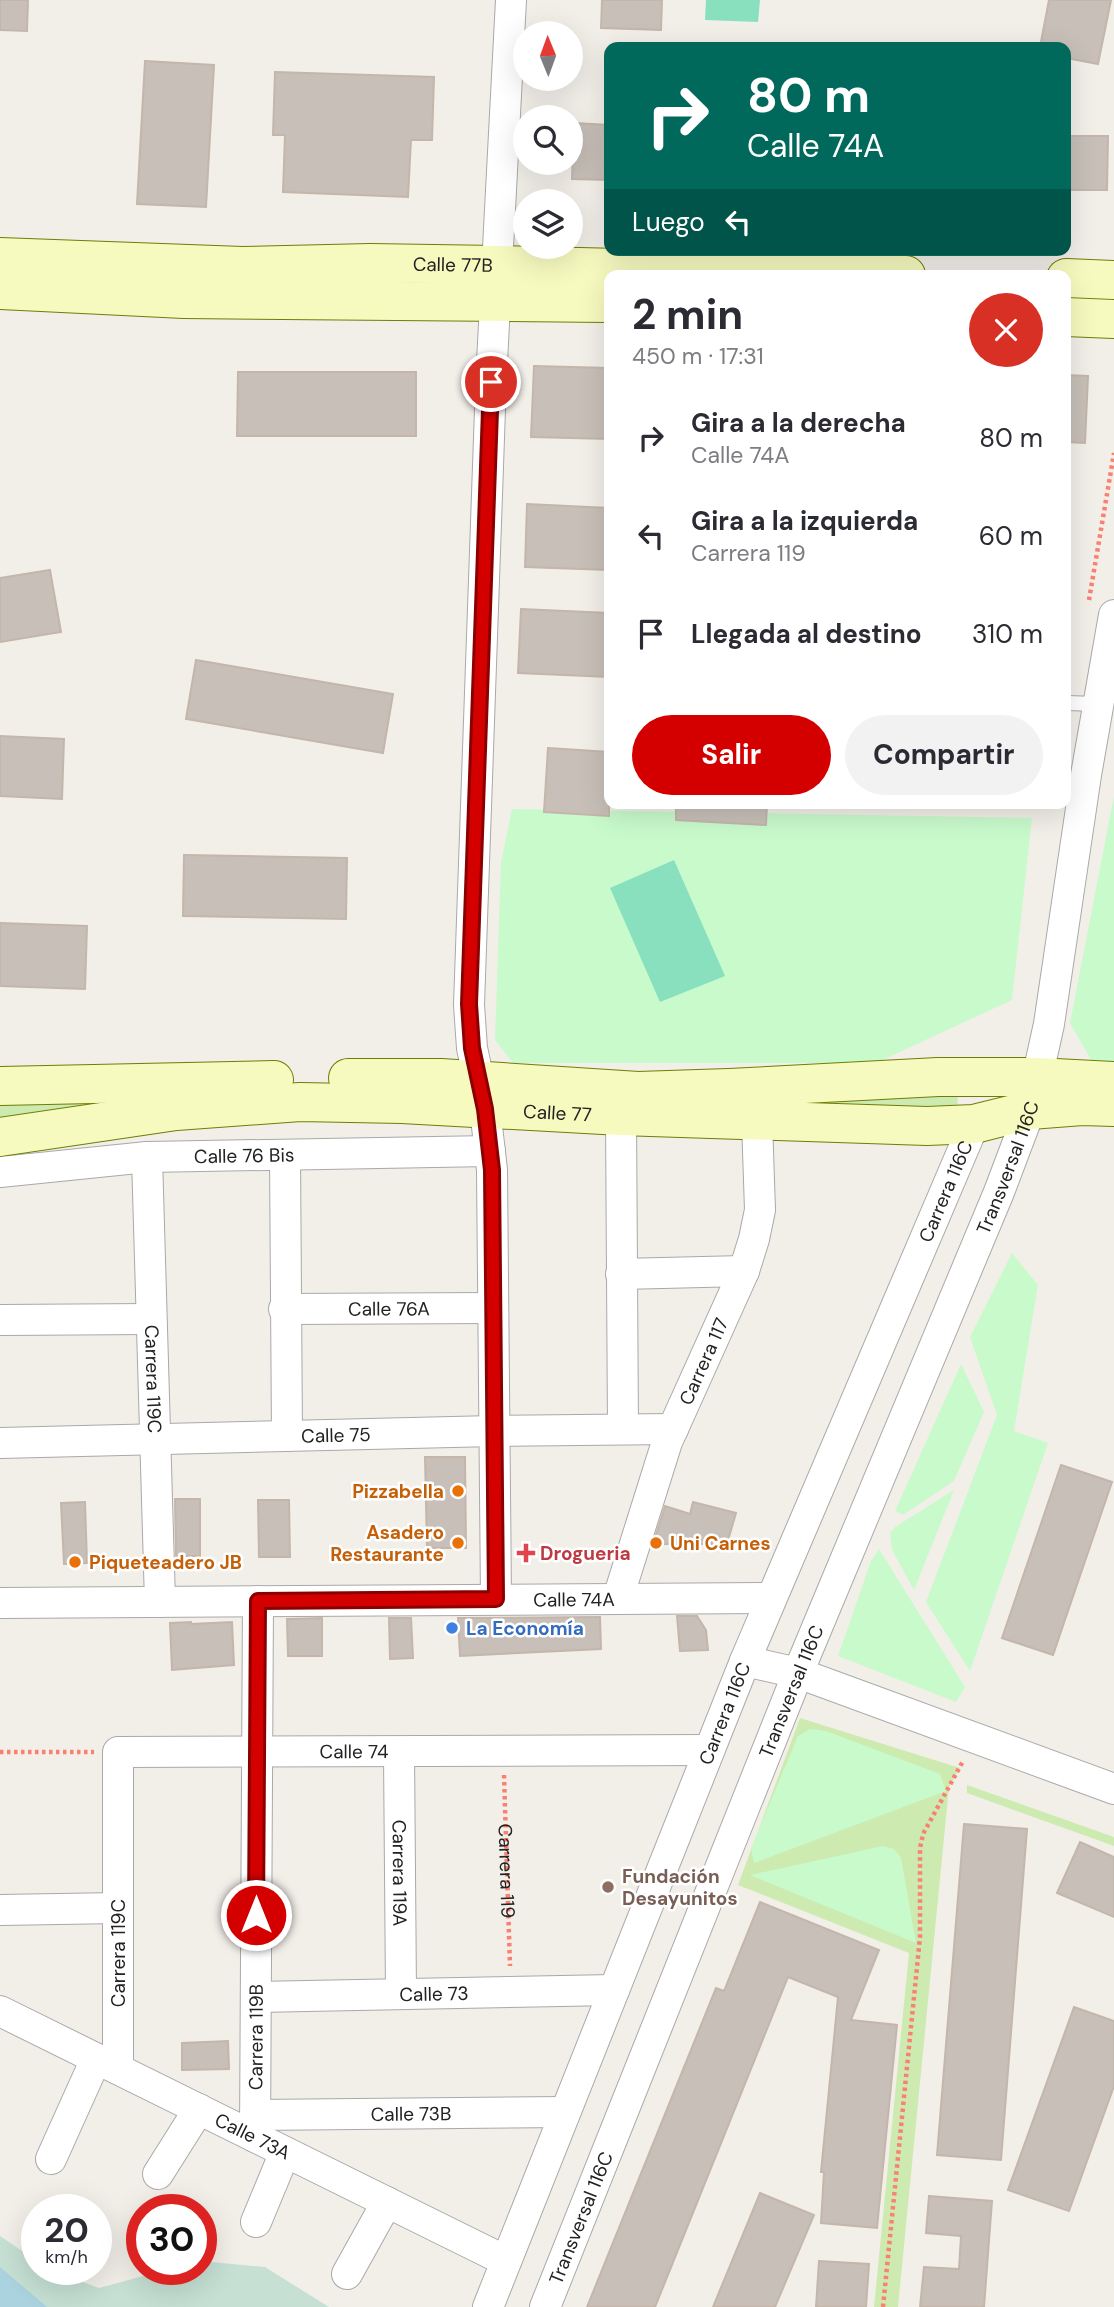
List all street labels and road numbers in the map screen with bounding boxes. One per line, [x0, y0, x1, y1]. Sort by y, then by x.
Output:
street label: Calle 77B [413, 252, 493, 278]
street label: Calle 77 [523, 1099, 592, 1127]
street label: Transversal 116C [971, 1099, 1045, 1238]
street label: Carrera 116C [913, 1137, 979, 1246]
street label: Calle 76 Bis [194, 1142, 295, 1169]
street label: Calle 76A [348, 1296, 430, 1322]
street label: Carrera 117 [673, 1314, 734, 1409]
street label: Carrera 119C [139, 1324, 167, 1433]
street label: Calle 75 [301, 1422, 371, 1449]
street label: Calle 74A [533, 1587, 615, 1613]
street label: Transversal 116C [753, 1621, 830, 1761]
street label: Carrera 116C [693, 1658, 756, 1768]
street label: Calle 74 [320, 1739, 388, 1764]
street label: Carrera 119A [387, 1820, 412, 1927]
street label: Carrera 119 [493, 1823, 520, 1919]
street label: Carrera 119C [106, 1899, 131, 2007]
street label: Calle 73 [399, 1981, 469, 2007]
street label: Carrera 119B [243, 1984, 269, 2090]
street label: Calle 73B [371, 2101, 451, 2127]
street label: Calle 73A [211, 2107, 295, 2166]
street label: Transversal 116C [543, 2148, 619, 2288]

